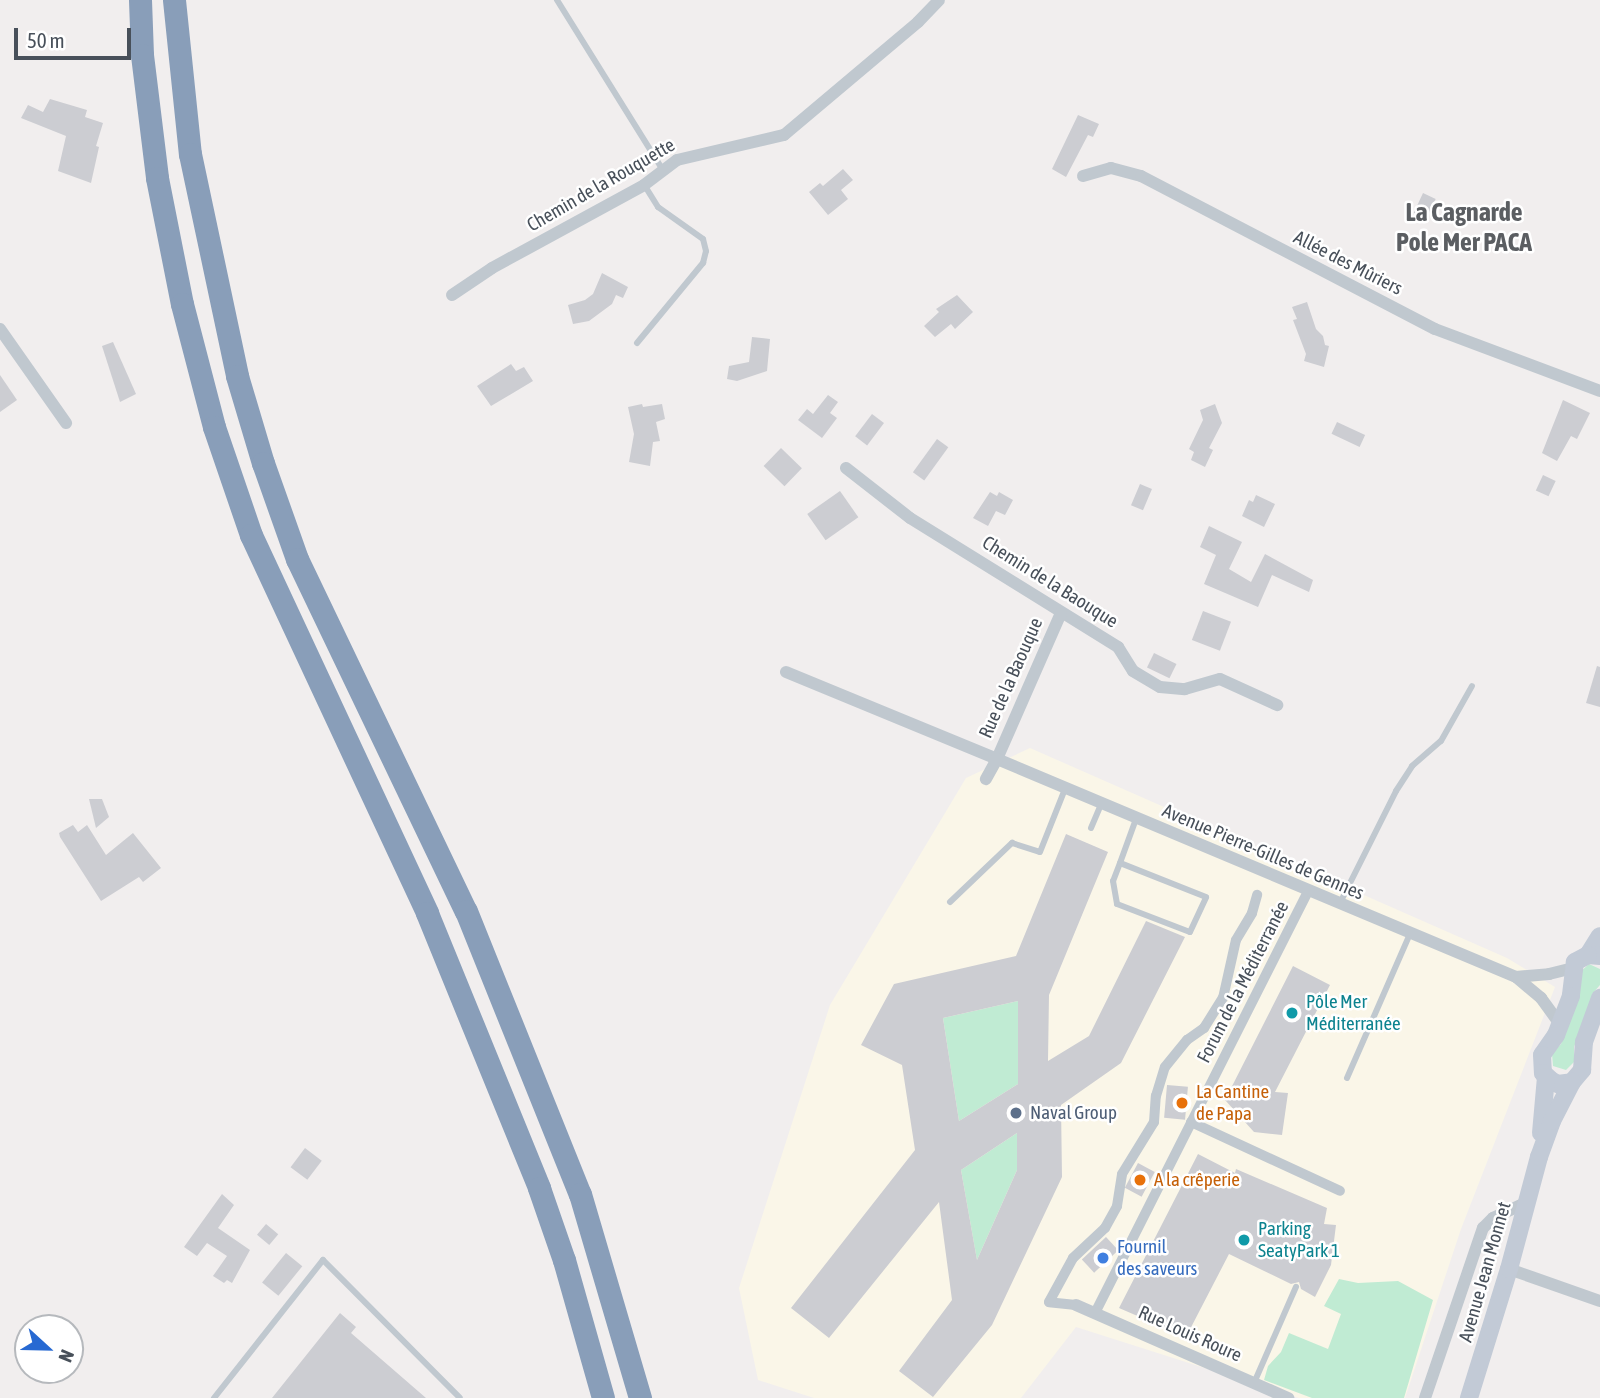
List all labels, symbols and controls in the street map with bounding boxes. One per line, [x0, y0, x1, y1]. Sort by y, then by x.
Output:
scale bar [18, 14, 135, 58]
text: 50 m [27, 28, 65, 52]
street label: Chemin de la Rouquette [523, 133, 679, 237]
district label: La Cagnarde Pole Mer PACA [1396, 197, 1532, 258]
street label: Allée des Mûriers [1290, 226, 1406, 300]
street label: Chemin de la Baouque [978, 531, 1122, 633]
street label: Rue de la Baouque [974, 614, 1048, 742]
street label: Avenue Pierre-Gilles de Gennes [1159, 799, 1367, 905]
street label: Forum de la Méditerranée [1192, 897, 1294, 1067]
place label: Pôle Mer Méditerranée [1306, 991, 1401, 1035]
marker: Pôle Mer Méditerranée [1284, 1005, 1300, 1021]
place label: La Cantine de Papa [1196, 1081, 1269, 1125]
marker: La Cantine de Papa [1174, 1095, 1190, 1111]
place label: Naval Group [1030, 1102, 1117, 1124]
marker: Naval Group [1008, 1105, 1024, 1121]
place label: A la crêperie [1154, 1169, 1240, 1191]
marker: A la crêperie [1132, 1172, 1148, 1188]
street label: Avenue Jean Monnet [1454, 1199, 1516, 1345]
place label: Parking SeatyPark 1 [1258, 1218, 1340, 1262]
marker: Parking SeatyPark 1 [1236, 1232, 1252, 1248]
place label: Fournil des saveurs [1117, 1236, 1197, 1280]
marker: Fournil des saveurs [1095, 1250, 1111, 1266]
street label: Rue Louis Roure [1135, 1301, 1245, 1367]
north arrow [14, 1314, 84, 1384]
text: N [54, 1347, 79, 1365]

